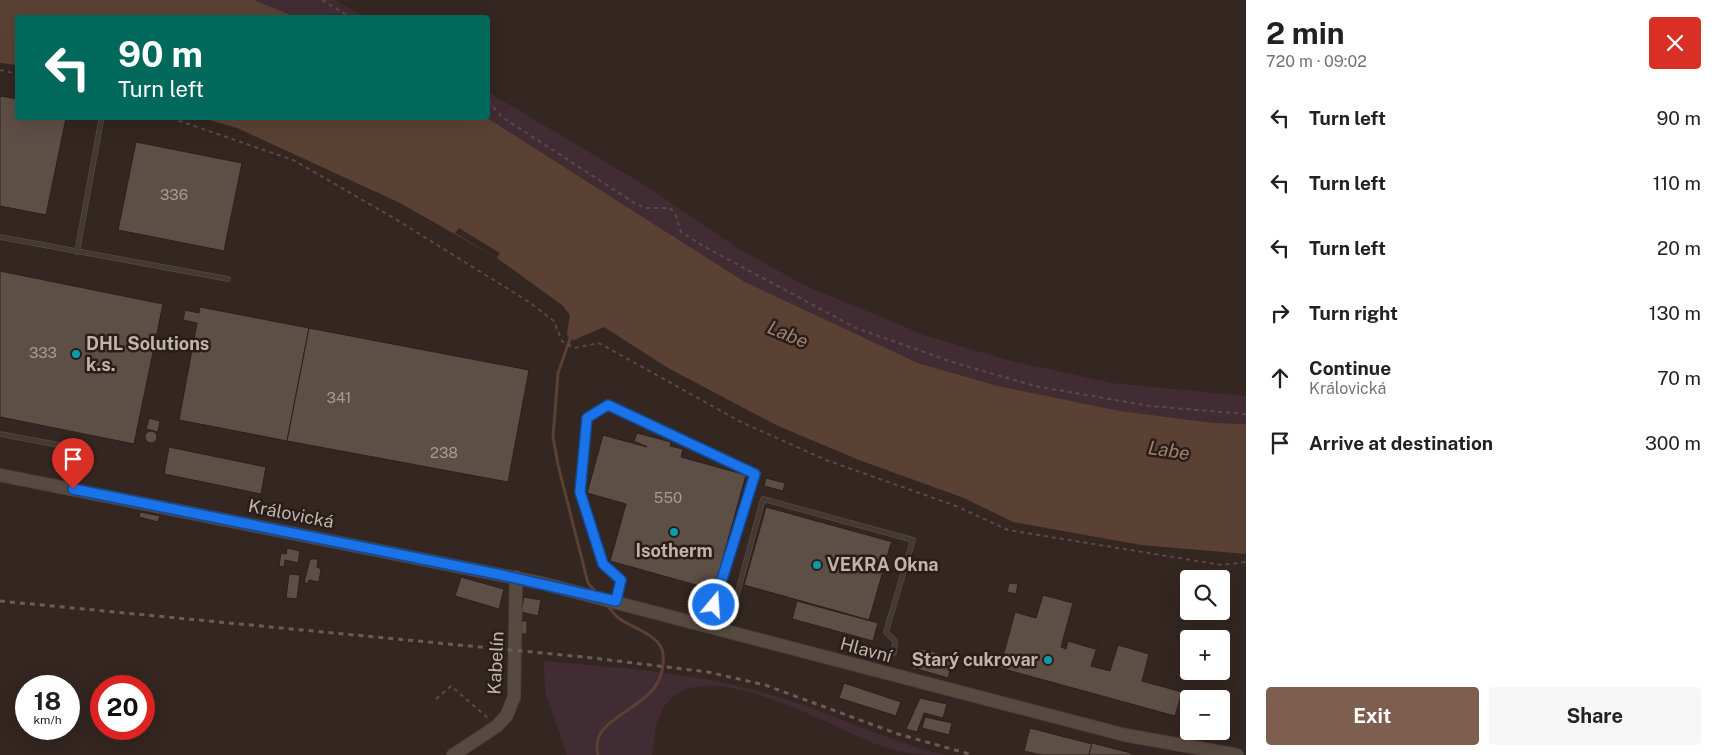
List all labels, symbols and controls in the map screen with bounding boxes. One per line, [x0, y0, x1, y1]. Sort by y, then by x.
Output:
text: 2 min [1266, 15, 1345, 51]
button: close [1649, 17, 1701, 69]
text: 90 m [118, 34, 203, 75]
icon: left [35, 35, 100, 100]
text: 720 m · 09:02 [1266, 52, 1367, 71]
text: Turn left [118, 76, 204, 102]
icon: left [1266, 104, 1294, 132]
text: Turn left [1309, 107, 1386, 129]
text: 90 m [1657, 107, 1701, 129]
icon: left [1266, 169, 1294, 197]
text: Turn left [1309, 172, 1386, 194]
text: 110 m [1653, 172, 1701, 194]
house number: 336 [160, 186, 188, 203]
icon: left [1266, 234, 1294, 262]
text: Turn left [1309, 237, 1386, 259]
text: 20 m [1657, 237, 1701, 259]
icon: right [1266, 299, 1294, 327]
text: Turn right [1309, 302, 1398, 324]
text: 130 m [1649, 302, 1701, 324]
water label: Labe [765, 316, 811, 352]
place label: DHL Solutions k.s. [86, 333, 209, 375]
house number: 333 [29, 344, 57, 361]
marker: DHL Solutions k.s. [70, 348, 82, 360]
text: Continue [1309, 357, 1391, 379]
icon: ahead [1266, 364, 1294, 392]
text: 70 m [1657, 367, 1701, 389]
text: Královická [1309, 379, 1386, 398]
house number: 341 [327, 389, 351, 406]
icon: arrive [1266, 429, 1294, 457]
text: Arrive at destination [1309, 432, 1493, 454]
text: 300 m [1645, 432, 1701, 454]
water label: Labe [1147, 436, 1191, 464]
pin [52, 438, 94, 489]
house number: 238 [430, 444, 458, 461]
icon: arrive [59, 445, 87, 473]
house number: 550 [654, 489, 682, 506]
street label: Královická [246, 495, 336, 532]
marker: Isotherm [668, 526, 680, 538]
place label: Isotherm [635, 540, 713, 561]
place label: VEKRA Okna [827, 554, 939, 575]
marker: VEKRA Okna [811, 559, 823, 571]
map controls [1180, 570, 1230, 740]
button: search [1180, 570, 1230, 620]
position arrow [687, 578, 739, 630]
button: + [1180, 630, 1230, 680]
street label: Kabelín [483, 631, 508, 695]
street label: Hlavní [838, 633, 895, 667]
place label: Starý cukrovar [911, 649, 1039, 670]
marker: Starý cukrovar [1042, 654, 1054, 666]
speed limit sign: 20 [90, 675, 155, 740]
text: 18 [34, 686, 61, 716]
button: Exit [1266, 687, 1479, 745]
button: Share [1489, 687, 1701, 745]
button: − [1180, 690, 1230, 740]
text: km/h [33, 713, 62, 727]

